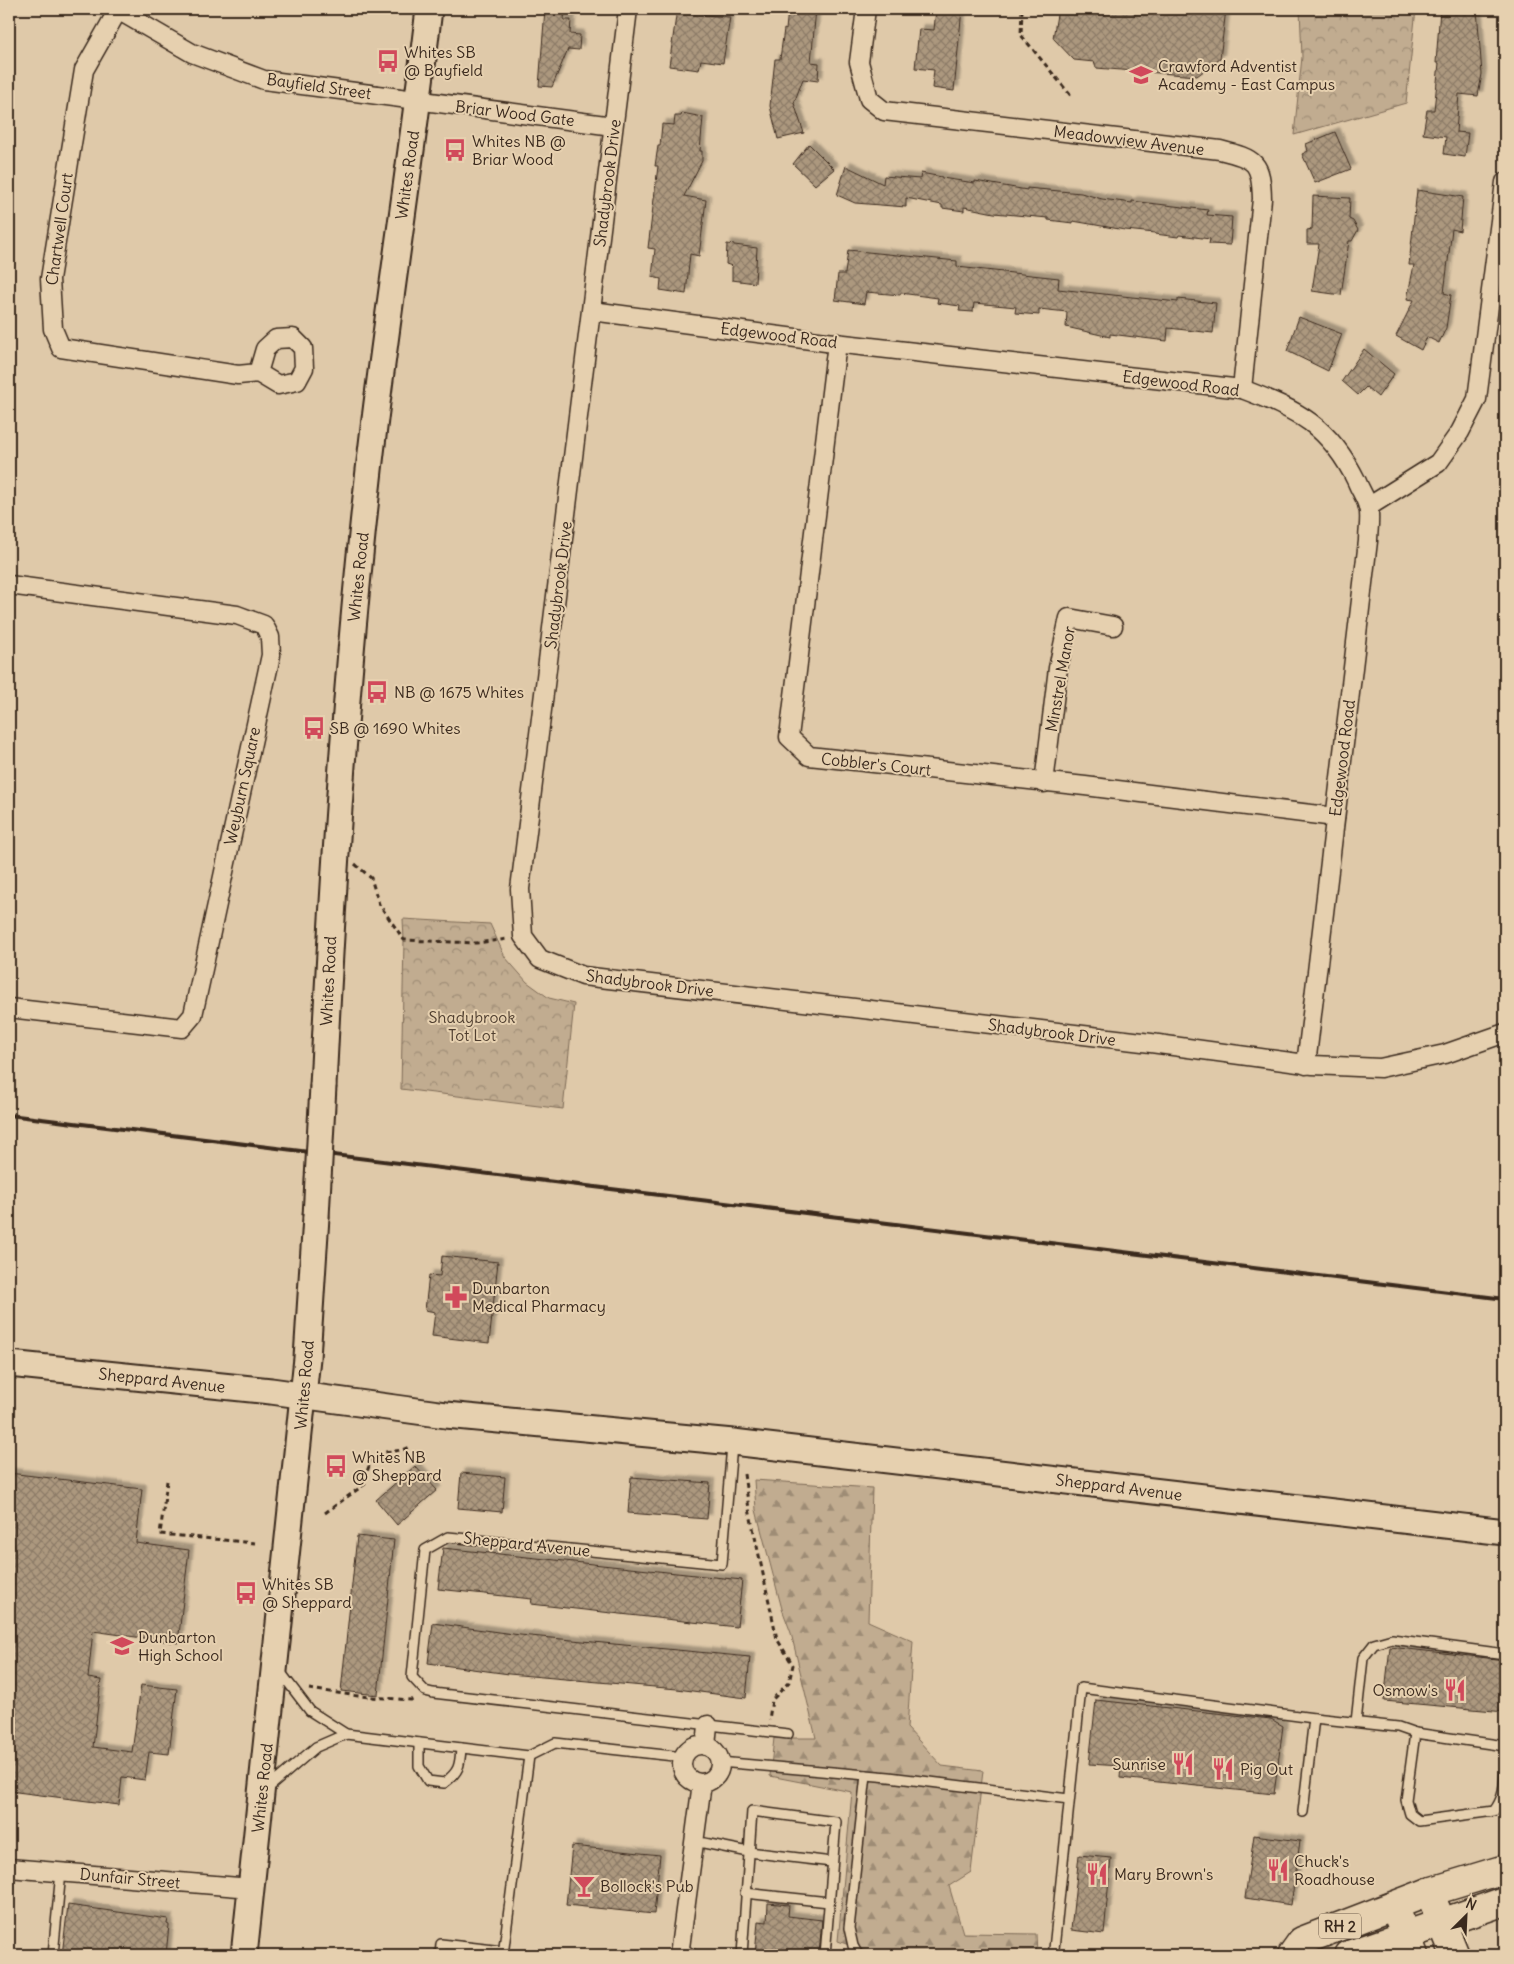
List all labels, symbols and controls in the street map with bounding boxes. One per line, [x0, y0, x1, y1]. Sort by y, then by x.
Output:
place label: Whites SB @ Bayfield [404, 42, 483, 80]
bus stop icon: Whites SB @ Bayfield [375, 48, 401, 74]
place label: Crawford Adventist Academy - East Campus [1158, 56, 1335, 94]
school or university icon: Crawford Adventist Academy - East Campus [1128, 62, 1154, 88]
street label: Bayfield Street [265, 69, 373, 103]
street label: Briar Wood Gate [454, 96, 576, 130]
street label: Shadybrook Drive [589, 118, 625, 248]
street label: Meadowview Avenue [1053, 121, 1205, 159]
street label: Whites Road [391, 129, 423, 221]
place label: Whites NB @ Briar Wood [472, 131, 566, 169]
bus stop icon: Whites NB @ Briar Wood [442, 137, 468, 163]
street label: Chartwell Court [41, 171, 77, 287]
street label: Edgewood Road [720, 318, 838, 352]
street label: Edgewood Road [1122, 366, 1240, 400]
street label: Shadybrook Drive [540, 520, 576, 650]
street label: Whites Road [343, 531, 373, 623]
street label: Minstrel Manor [1041, 624, 1079, 734]
bus stop icon: NB @ 1675 Whites [364, 679, 390, 705]
place label: NB @ 1675 Whites [394, 682, 524, 702]
street label: Edgewood Road [1325, 699, 1359, 817]
bus stop icon: SB @ 1690 Whites [301, 715, 327, 741]
place label: SB @ 1690 Whites [330, 718, 461, 738]
street label: Weyburn Square [220, 725, 264, 847]
street label: Cobbler's Court [820, 748, 933, 780]
street label: Whites Road [316, 936, 340, 1026]
street label: Shadybrook Drive [585, 965, 715, 1001]
park label: Shadybrook Tot Lot [428, 1007, 516, 1045]
street label: Shadybrook Drive [987, 1014, 1117, 1050]
place label: Dunbarton Medical Pharmacy [472, 1278, 606, 1316]
pharmacy icon: Dunbarton Medical Pharmacy [443, 1284, 469, 1310]
street label: Whites Road [290, 1339, 318, 1431]
street label: Sheppard Avenue [98, 1363, 226, 1397]
place label: Whites NB @ Sheppard [352, 1447, 442, 1485]
bus stop icon: Whites NB @ Sheppard [323, 1453, 349, 1479]
street label: Sheppard Avenue [1055, 1469, 1183, 1505]
street label: Sheppard Avenue [463, 1527, 591, 1561]
place label: Whites SB @ Sheppard [262, 1574, 352, 1612]
bus stop icon: Whites SB @ Sheppard [233, 1580, 259, 1606]
place label: Dunbarton High School [138, 1627, 223, 1665]
school or university icon: Dunbarton High School [109, 1633, 135, 1659]
restaurant icon: Osmow's [1442, 1677, 1468, 1703]
place label: Osmow's [1372, 1680, 1438, 1700]
street label: Whites Road [247, 1742, 277, 1834]
restaurant icon: Sunrise [1170, 1751, 1196, 1777]
place label: Sunrise [1112, 1754, 1166, 1774]
restaurant icon: Pig Out [1210, 1756, 1236, 1782]
place label: Pig Out [1240, 1759, 1294, 1779]
place label: Chuck's Roadhouse [1294, 1851, 1375, 1889]
restaurant icon: Chuck's Roadhouse [1265, 1857, 1291, 1883]
restaurant icon: Mary Brown's [1084, 1861, 1110, 1887]
street label: Dunfair Street [79, 1864, 182, 1892]
place label: Mary Brown's [1114, 1864, 1213, 1884]
bar icon: Bollock's Pub [571, 1873, 597, 1899]
place label: Bollock's Pub [600, 1876, 694, 1896]
north arrow [1442, 1892, 1492, 1942]
text: N [1463, 1894, 1479, 1914]
road number: RH 2 [1319, 1914, 1361, 1938]

